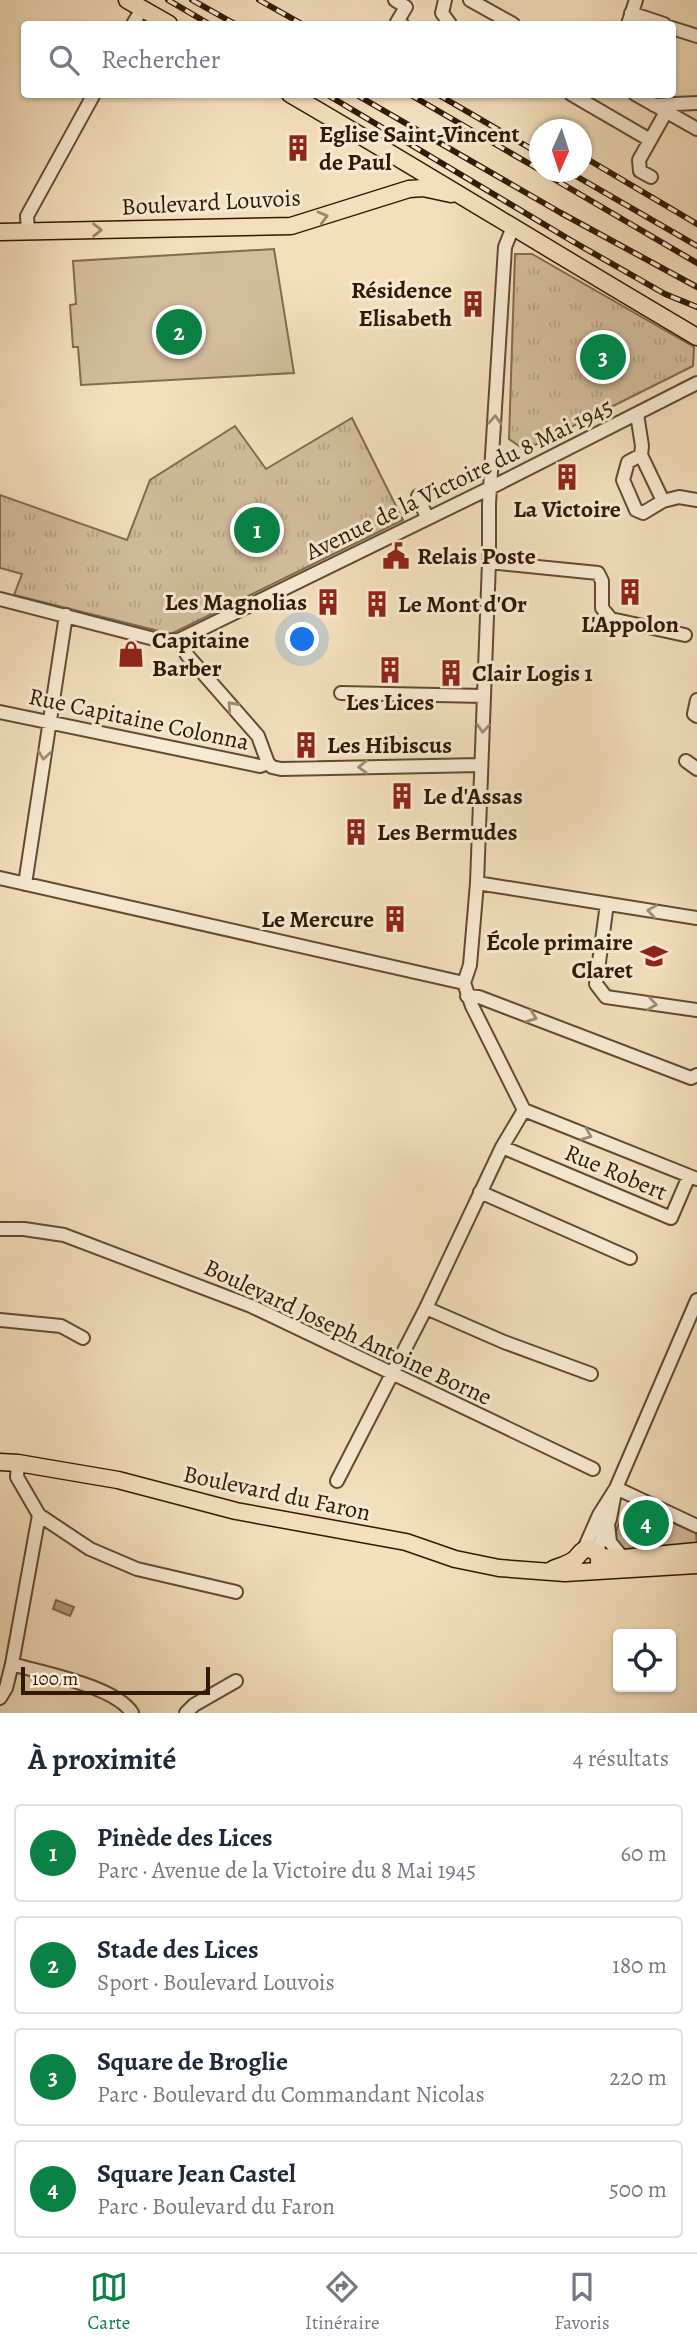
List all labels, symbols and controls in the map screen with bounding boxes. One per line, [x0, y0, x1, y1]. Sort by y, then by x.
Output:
search box [21, 21, 676, 98]
icon: search [45, 41, 83, 79]
text: Rechercher [101, 42, 221, 77]
place label: Eglise Saint-Vincent de Paul [319, 118, 520, 178]
north arrow [529, 119, 592, 182]
building icon: Eglise Saint-Vincent de Paul [283, 133, 313, 163]
street label: Boulevard Louvois [121, 181, 301, 223]
one-way arrow [317, 211, 329, 226]
one-way arrow [92, 222, 102, 238]
place label: Résidence Elisabeth [351, 274, 452, 334]
building icon: Résidence Elisabeth [458, 289, 488, 319]
pin: 2 [156, 306, 202, 358]
pin: 3 [580, 331, 626, 383]
street label: Avenue de la Victoire du 8 Mai 1945 [299, 390, 618, 568]
one-way arrow [487, 414, 502, 425]
building icon: La Victoire [552, 462, 582, 492]
place label: La Victoire [513, 493, 621, 525]
pin: 1 [234, 504, 280, 556]
place label: Relais Poste [417, 540, 536, 572]
public building icon: Relais Poste [381, 541, 411, 571]
building icon: L'Appolon [615, 577, 645, 607]
place label: Les Magnolias [165, 586, 307, 618]
building icon: Les Magnolias [313, 587, 343, 617]
place label: Le Mont d'Or [398, 588, 527, 620]
building icon: Le Mont d'Or [362, 589, 392, 619]
place label: L'Appolon [581, 608, 680, 640]
your location [285, 622, 319, 656]
place label: Capitaine Barber [152, 624, 249, 684]
shop icon: Capitaine Barber [116, 639, 146, 669]
building icon: Les Lices [375, 655, 405, 685]
place label: Clair Logis 1 [472, 657, 593, 689]
building icon: Clair Logis 1 [436, 658, 466, 688]
street label: Rue Capitaine Colonna [26, 680, 253, 758]
place label: Les Lices [346, 686, 434, 718]
one-way arrow [228, 701, 240, 714]
one-way arrow [475, 722, 490, 733]
place label: Les Hibiscus [327, 729, 452, 761]
building icon: Les Hibiscus [291, 730, 321, 760]
one-way arrow [36, 750, 51, 761]
one-way arrow [358, 760, 369, 775]
place label: Le d'Assas [423, 780, 523, 812]
building icon: Le d'Assas [387, 781, 417, 811]
place label: Les Bermudes [377, 816, 518, 848]
building icon: Les Bermudes [341, 817, 371, 847]
place label: Le Mercure [261, 903, 374, 935]
building icon: Le Mercure [380, 904, 410, 934]
one-way arrow [646, 904, 658, 919]
place label: École primaire Claret [486, 926, 633, 986]
school or university icon: École primaire Claret [639, 941, 669, 971]
one-way arrow [646, 996, 657, 1011]
one-way arrow [525, 1009, 537, 1023]
one-way arrow [580, 1127, 592, 1141]
street label: Rue Robert [560, 1136, 672, 1208]
street label: Boulevard Joseph Antoine Borne [199, 1251, 497, 1413]
street label: Boulevard du Faron [180, 1458, 374, 1528]
pin: 4 [623, 1497, 669, 1549]
map controls [613, 1629, 676, 1692]
button: locate [613, 1629, 676, 1692]
scale bar [21, 1664, 210, 1696]
text: 100 m [32, 1666, 78, 1692]
text: À proximité [28, 1739, 176, 1779]
text: 4 résultats [573, 1743, 669, 1774]
text: Pinède des Lices [97, 1820, 273, 1855]
text: 1 [49, 1838, 57, 1869]
text: 60 m [620, 1838, 667, 1869]
text: Parc · Avenue de la Victoire du 8 Mai 1945 [97, 1855, 476, 1886]
text: Stade des Lices [97, 1932, 259, 1967]
text: 2 [47, 1950, 59, 1981]
text: 180 m [612, 1950, 667, 1981]
text: Sport · Boulevard Louvois [97, 1967, 335, 1998]
text: Square de Broglie [97, 2044, 288, 2079]
text: 3 [48, 2062, 58, 2093]
text: 220 m [609, 2062, 667, 2093]
text: Parc · Boulevard du Commandant Nicolas [97, 2079, 485, 2110]
text: Square Jean Castel [97, 2156, 296, 2191]
text: 4 [48, 2174, 58, 2205]
text: 500 m [609, 2174, 667, 2205]
text: Parc · Boulevard du Faron [97, 2191, 335, 2222]
tab: Carte [87, 2268, 130, 2336]
tab: Itinéraire [305, 2268, 379, 2336]
tab: Favoris [554, 2268, 610, 2336]

